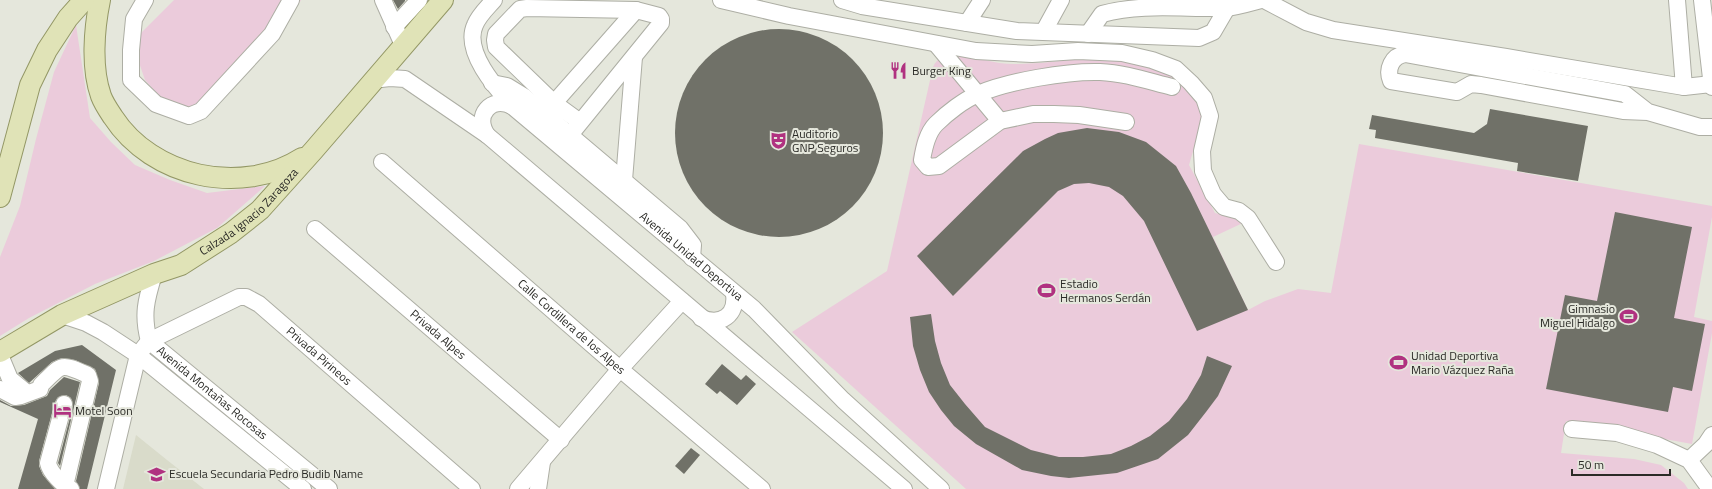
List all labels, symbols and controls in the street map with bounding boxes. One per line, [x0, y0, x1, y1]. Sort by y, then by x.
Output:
restaurant icon: Burger King [889, 61, 909, 81]
place label: Burger King [912, 61, 971, 80]
place label: Auditorio GNP Seguros [792, 124, 859, 157]
theatre icon: Auditorio GNP Seguros [769, 131, 789, 151]
street label: Calzada Ignacio Zaragoza [195, 163, 303, 260]
street label: Avenida Unidad Deportiva [636, 207, 748, 305]
street label: Calle Cordillera de los Alpes [514, 274, 630, 379]
place label: Estadio Hermanos Serdán [1060, 274, 1151, 307]
sports icon: Estadio Hermanos Serdán [1037, 281, 1057, 301]
place label: Gimnasio Miguel Hidalgo [1540, 299, 1615, 332]
street label: Privada Alpes [406, 305, 471, 364]
sports icon: Gimnasio Miguel Hidalgo [1618, 306, 1638, 326]
street label: Privada Pirineos [282, 322, 357, 390]
street label: Avenida Montañas Rocosas [153, 341, 272, 444]
place label: Unidad Deportiva Mario Vázquez Raña [1411, 346, 1514, 379]
sports icon: Unidad Deportiva Mario Vázquez Raña [1388, 353, 1408, 373]
hotel icon: Motel Soon [52, 401, 72, 421]
place label: Motel Soon [75, 401, 133, 420]
scale bar [1572, 451, 1670, 477]
text: 50 m [1578, 455, 1604, 474]
school or university icon: Escuela Secundaria Pedro Budib Name [146, 464, 166, 484]
place label: Escuela Secundaria Pedro Budib Name [169, 464, 363, 483]

